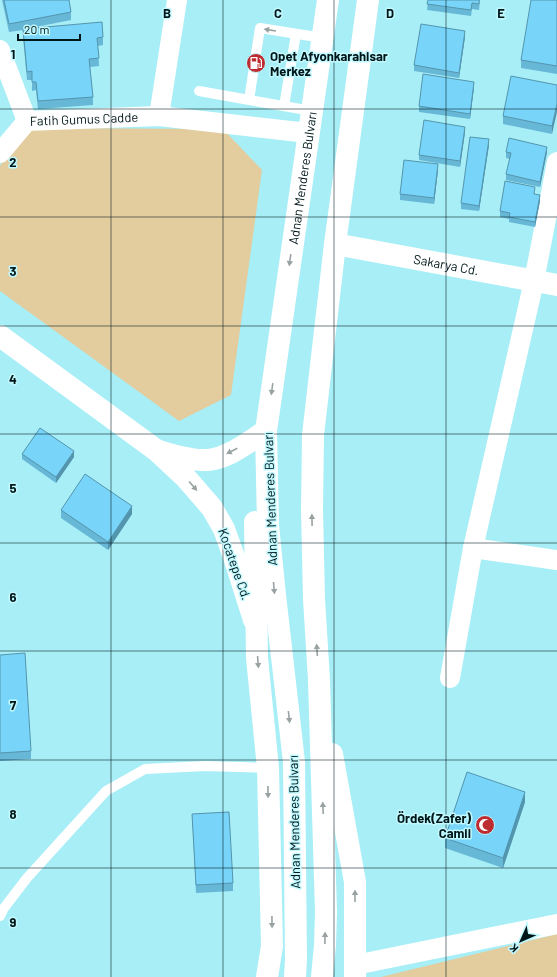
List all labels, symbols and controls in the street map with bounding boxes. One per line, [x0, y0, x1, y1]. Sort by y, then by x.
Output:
text: B [163, 5, 171, 21]
text: C [274, 5, 282, 21]
text: D [386, 5, 394, 21]
text: E [497, 5, 505, 21]
scale bar [18, 16, 80, 42]
text: 20 m [24, 22, 50, 36]
one-way arrow [264, 27, 276, 33]
text: 1 [11, 46, 15, 62]
place label: Opet Afyonkarahisar Merkez [270, 48, 388, 79]
fuel station icon: Opet Afyonkarahisar Merkez [245, 52, 267, 74]
street label: Fatih Gumus Cadde [30, 109, 139, 129]
street label: Adnan Menderes Bulvarı [285, 111, 320, 245]
text: 2 [9, 154, 17, 170]
street label: Sakarya Cd. [412, 251, 480, 278]
one-way arrow [287, 254, 293, 266]
text: 3 [9, 263, 17, 279]
text: 4 [9, 371, 17, 387]
one-way arrow [269, 383, 275, 395]
street label: Adnan Menderes Bulvarı [260, 432, 280, 566]
one-way arrow [227, 448, 238, 454]
text: 5 [9, 480, 17, 496]
one-way arrow [188, 480, 197, 491]
one-way arrow [309, 513, 315, 526]
street label: Kocatepe Cd. [215, 526, 255, 602]
one-way arrow [271, 582, 278, 594]
text: 6 [10, 589, 17, 605]
one-way arrow [314, 644, 321, 656]
one-way arrow [254, 656, 261, 668]
text: 7 [10, 697, 17, 713]
one-way arrow [285, 711, 292, 723]
street label: Adnan Menderes Bulvarı [285, 755, 303, 889]
one-way arrow [265, 786, 271, 799]
one-way arrow [319, 802, 326, 814]
text: 8 [9, 806, 17, 822]
place label: Ördek(Zafer) Camii [397, 810, 471, 841]
mosque icon: Ördek(Zafer) Camii [474, 814, 496, 836]
one-way arrow [352, 889, 358, 902]
text: 9 [10, 914, 17, 930]
one-way arrow [268, 916, 275, 928]
north arrow [501, 921, 541, 961]
one-way arrow [322, 931, 328, 944]
text: K [506, 941, 521, 955]

